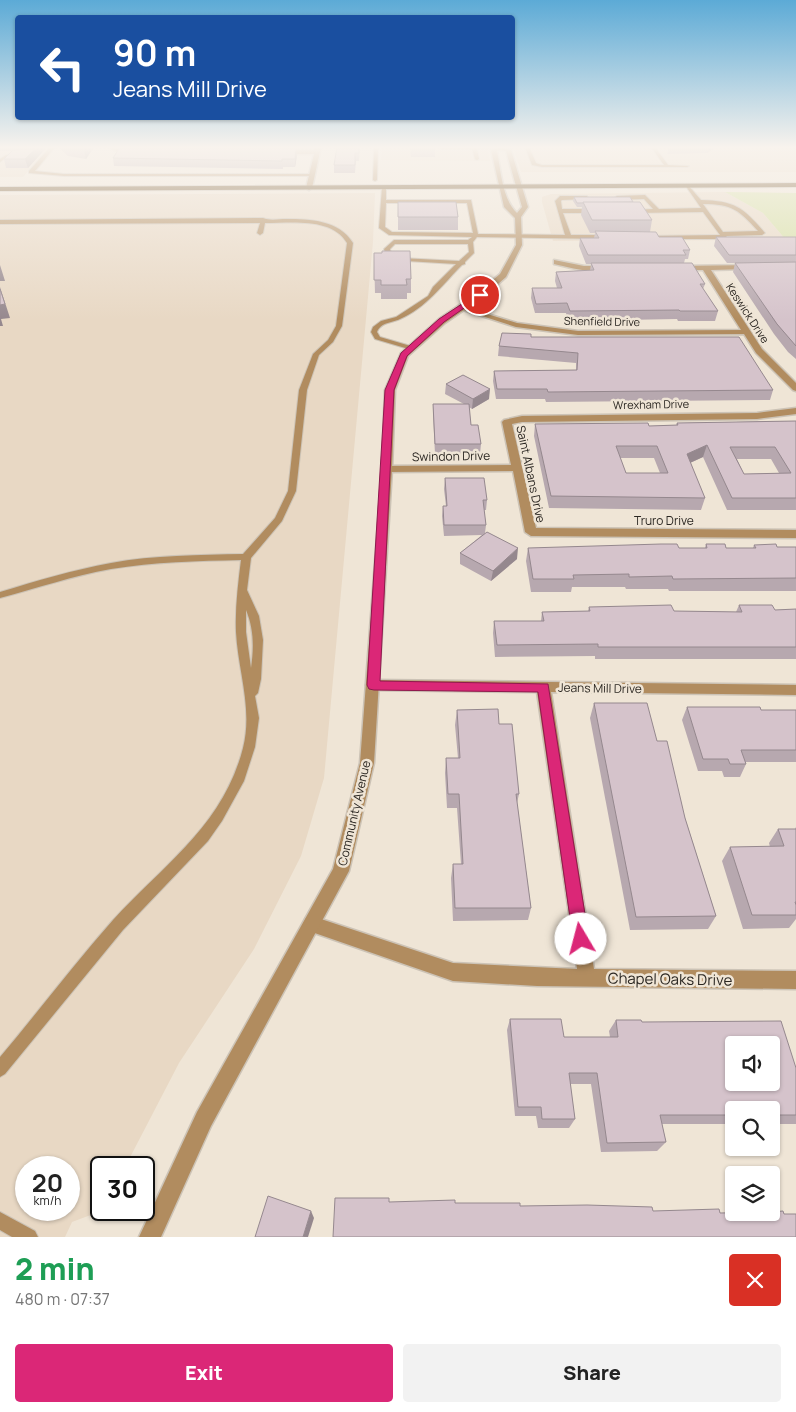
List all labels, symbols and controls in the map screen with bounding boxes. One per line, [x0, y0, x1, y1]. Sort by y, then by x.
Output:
text: 90 m [113, 29, 196, 77]
icon: left [30, 35, 95, 100]
text: Jeans Mill Drive [113, 74, 267, 104]
pin [459, 274, 501, 316]
street label: Keswick Drive [723, 280, 773, 346]
icon: arrive [466, 281, 494, 309]
street label: Shenfield Drive [564, 313, 641, 329]
street label: Wrexham Drive [613, 396, 690, 412]
street label: Saint Albans Drive [512, 424, 550, 524]
street label: Swindon Drive [412, 447, 490, 465]
street label: Truro Drive [634, 512, 694, 529]
street label: Jeans Mill Drive [558, 679, 642, 697]
street label: Community Avenue [334, 759, 374, 867]
position arrow [554, 912, 606, 964]
street label: Chapel Oaks Drive [608, 967, 733, 991]
map controls [725, 1036, 780, 1221]
button: sound [725, 1036, 780, 1091]
button: search [725, 1101, 780, 1156]
speed limit sign: 30 [90, 1156, 155, 1221]
text: 20 [32, 1165, 63, 1200]
button: layers [725, 1166, 780, 1221]
text: km/h [34, 1192, 61, 1209]
text: 2 min [15, 1248, 95, 1289]
button: close [729, 1254, 781, 1306]
text: 480 m · 07:37 [15, 1288, 110, 1310]
button: Exit [15, 1344, 393, 1402]
button: Share [403, 1344, 781, 1402]

